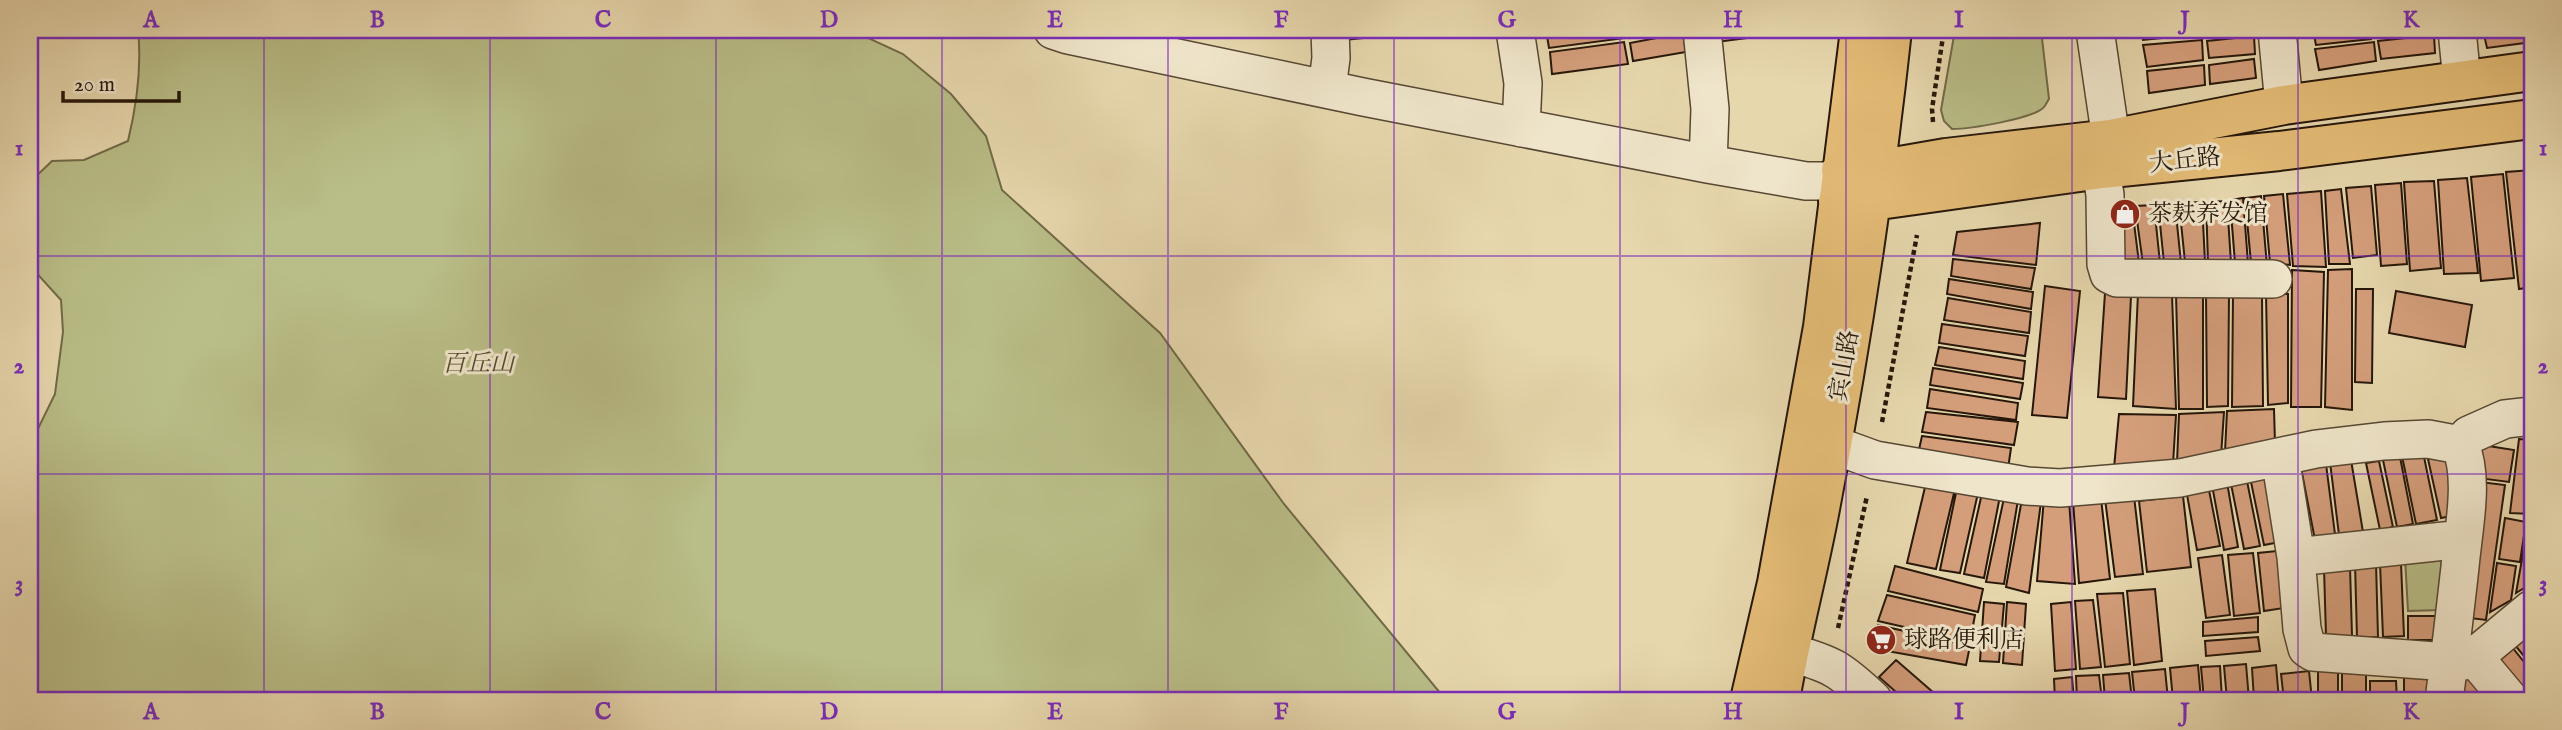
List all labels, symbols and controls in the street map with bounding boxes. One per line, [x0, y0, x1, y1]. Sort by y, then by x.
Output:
text: A [142, 6, 160, 35]
text: B [369, 6, 385, 35]
text: C [595, 6, 612, 35]
text: D [820, 6, 838, 35]
text: E [1047, 6, 1063, 35]
text: F [1274, 6, 1289, 35]
text: G [1498, 6, 1517, 35]
text: H [1723, 6, 1743, 35]
text: I [1954, 6, 1964, 35]
text: J [2177, 6, 2190, 35]
text: K [2403, 6, 2421, 35]
scale bar [63, 60, 178, 104]
text: 20 m [74, 72, 115, 99]
text: 1 [15, 134, 23, 163]
text: 1 [2539, 134, 2547, 163]
street label: 大丘路 [2148, 142, 2222, 180]
shop icon: 茶麸养发馆 [2108, 197, 2142, 231]
place label: 茶麸养发馆 [2148, 199, 2268, 230]
street label: 宾山路 [1823, 328, 1867, 404]
park label: 百丘山 [442, 349, 516, 380]
text: 2 [14, 352, 25, 381]
text: 2 [2538, 352, 2549, 381]
text: 3 [15, 570, 23, 599]
text: 3 [2539, 570, 2547, 599]
supermarket icon: 球路便利店 [1864, 623, 1898, 657]
place label: 球路便利店 [1904, 625, 2024, 656]
text: A [142, 698, 160, 727]
text: B [369, 698, 385, 727]
text: C [595, 698, 612, 727]
text: D [820, 698, 838, 727]
text: E [1047, 698, 1063, 727]
text: F [1274, 698, 1289, 727]
text: G [1498, 698, 1517, 727]
text: H [1723, 698, 1743, 727]
text: I [1954, 698, 1964, 727]
text: J [2177, 698, 2190, 727]
text: K [2403, 698, 2421, 727]

